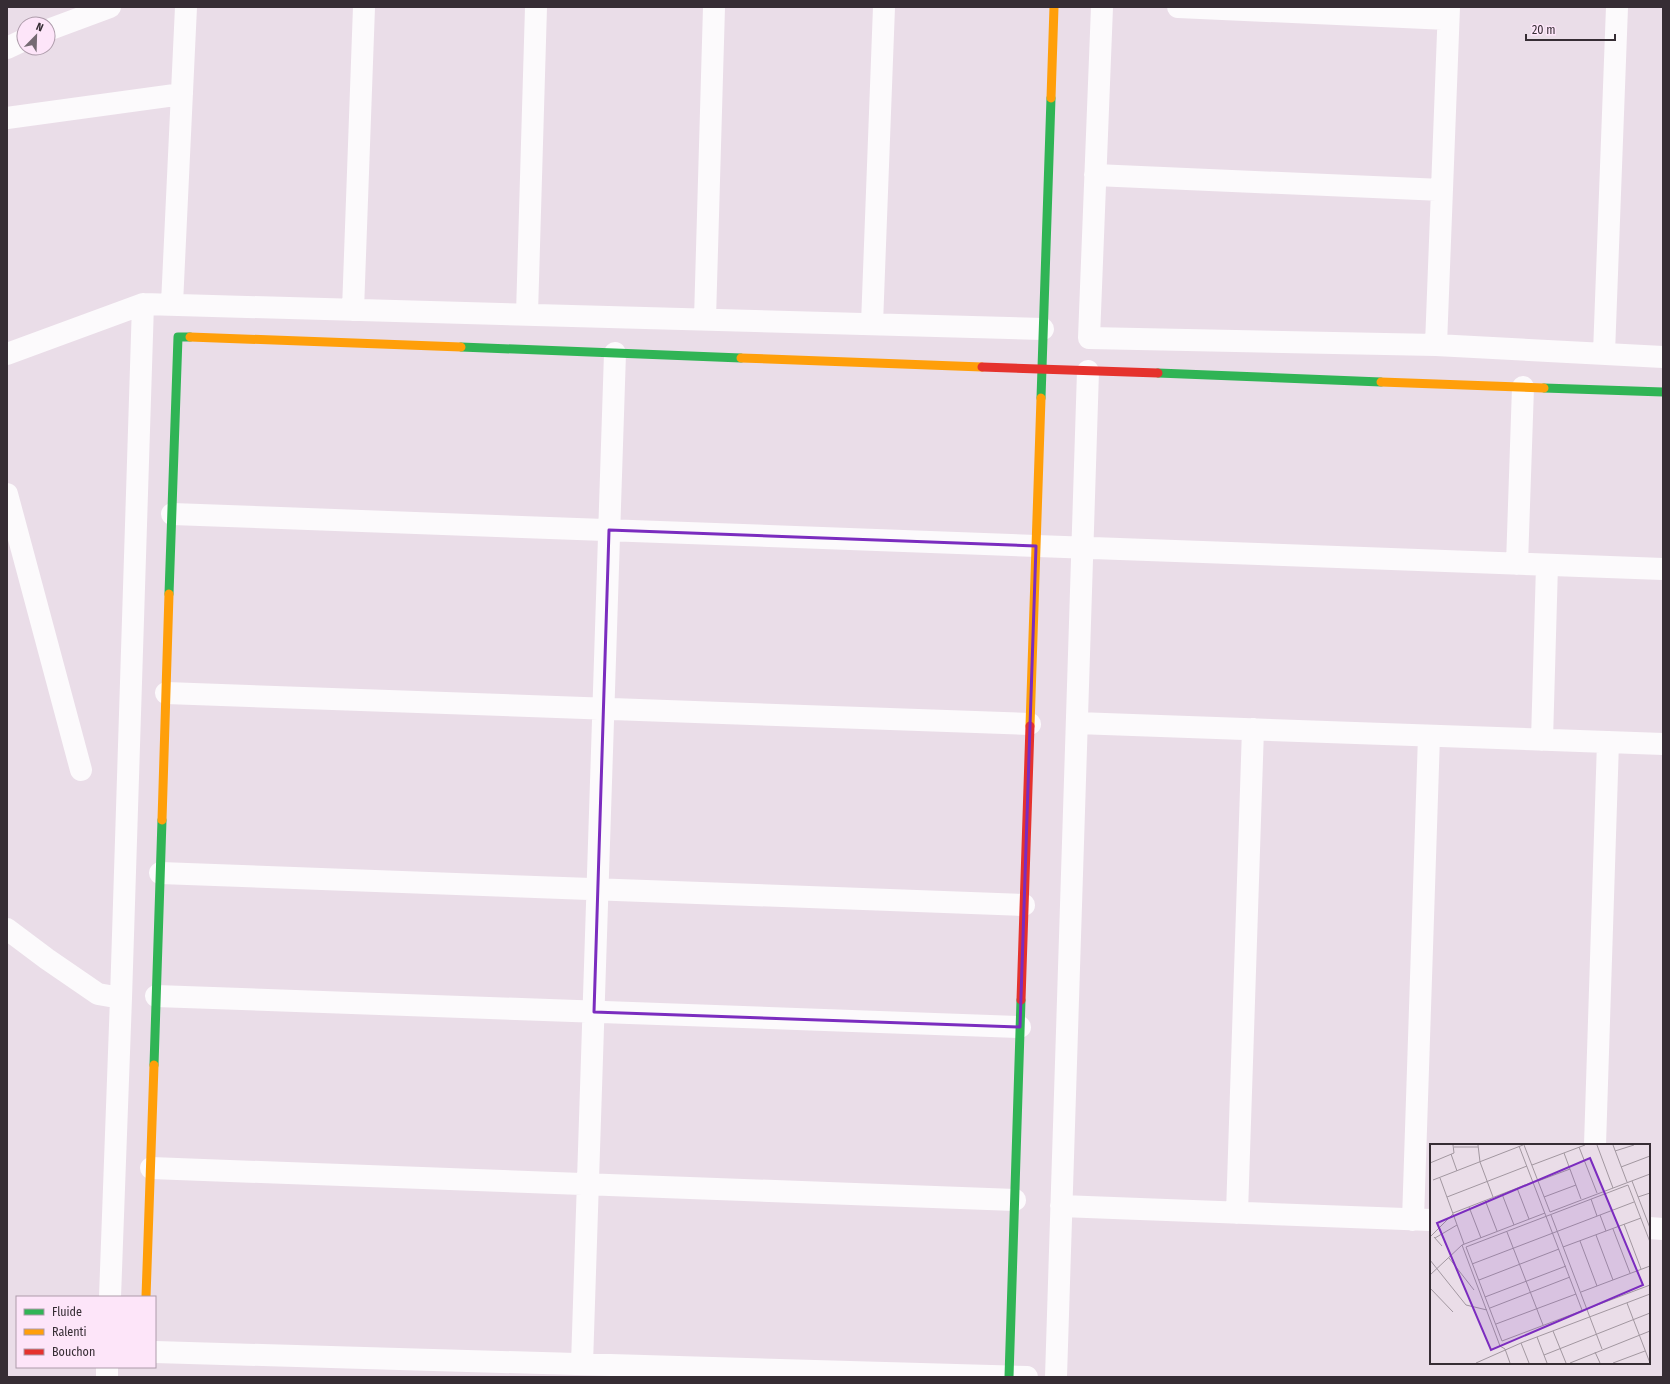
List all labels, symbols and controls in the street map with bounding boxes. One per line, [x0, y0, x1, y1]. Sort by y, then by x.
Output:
north arrow [16, 16, 56, 56]
scale bar [1526, 16, 1615, 42]
text: N [34, 20, 45, 35]
text: 20 m [1532, 23, 1556, 37]
inset map [1430, 1144, 1650, 1364]
legend [16, 1296, 156, 1368]
text: Fluide [52, 1305, 82, 1319]
text: Ralenti [52, 1325, 87, 1339]
text: Bouchon [52, 1345, 95, 1359]

